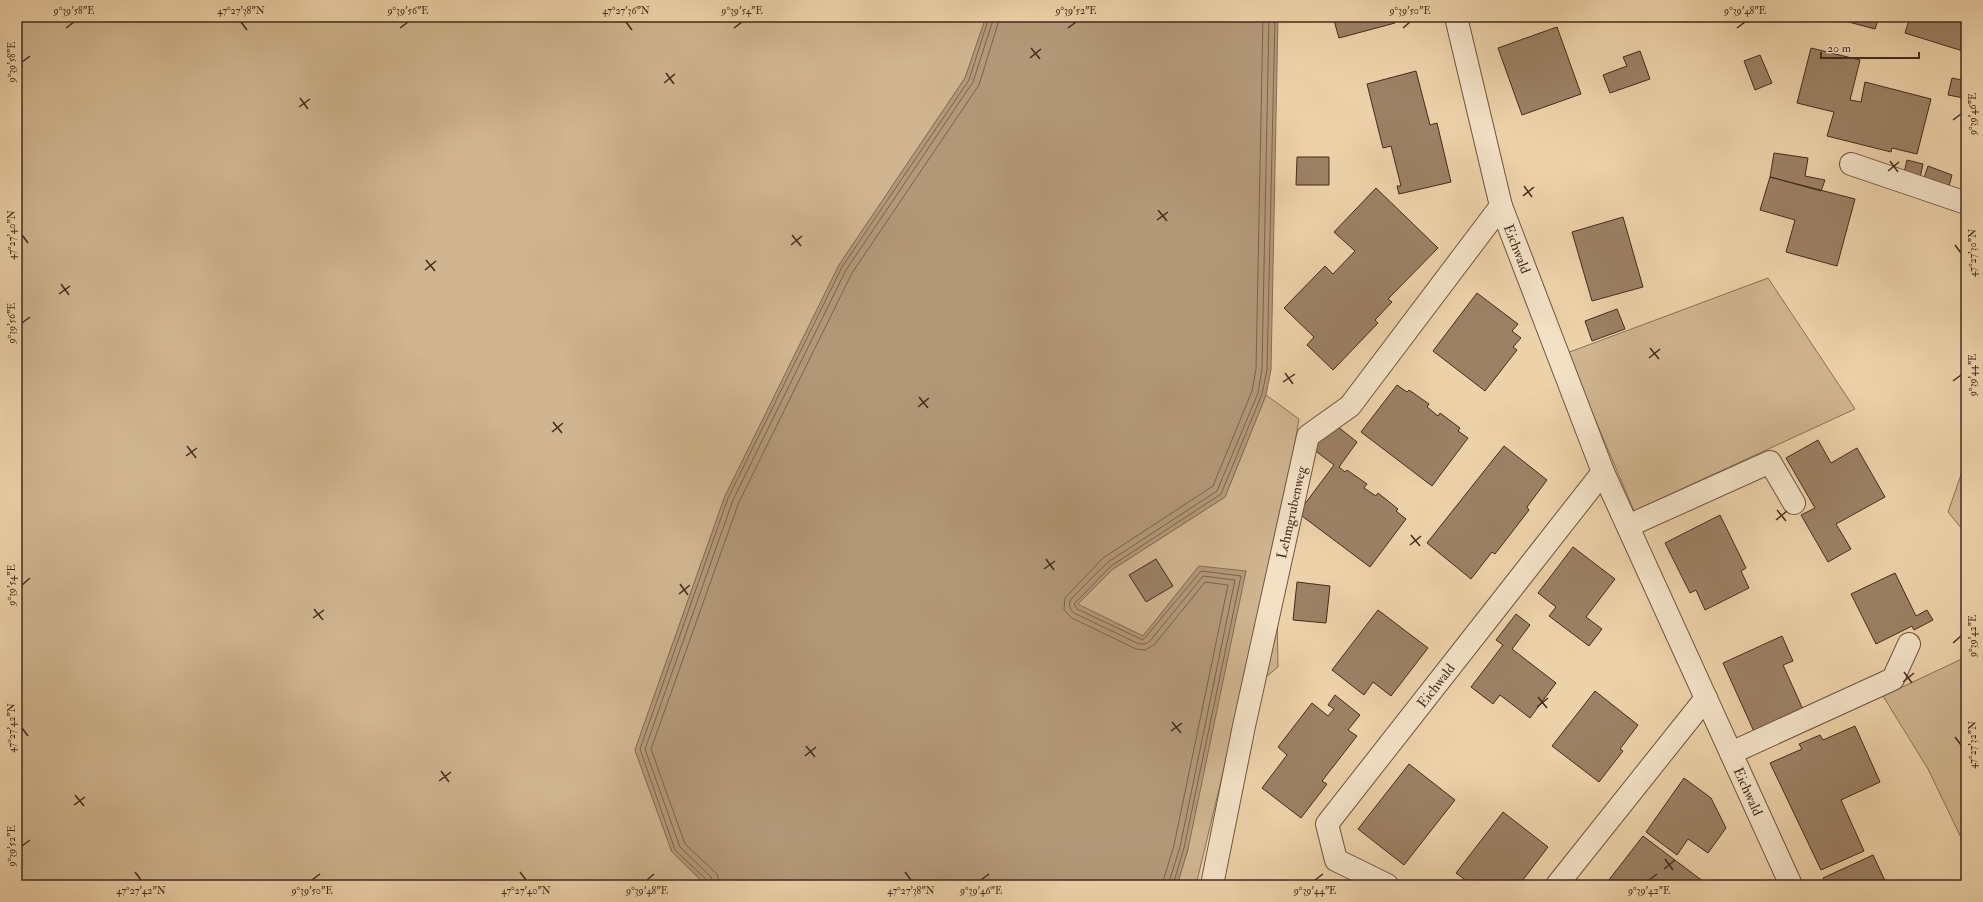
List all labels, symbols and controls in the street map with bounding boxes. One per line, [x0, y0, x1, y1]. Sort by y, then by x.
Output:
text: 9°39'58"E [53, 5, 94, 17]
text: 47°27'38"N [217, 5, 265, 17]
text: 9°39'56"E [386, 5, 429, 17]
text: 47°27'36"N [602, 5, 650, 17]
text: 9°39'54"E [720, 5, 763, 17]
text: 9°39'52"E [1054, 5, 1097, 17]
text: 9°39'50"E [1388, 5, 1431, 17]
text: 9°39'48"E [1723, 5, 1766, 17]
scale bar [1821, 34, 1919, 60]
text: 20 m [1827, 41, 1852, 56]
text: 9°39'58"E [6, 42, 18, 83]
text: 9°39'46"E [1967, 93, 1979, 136]
text: 47°27'40"N [6, 210, 18, 260]
street label: Eichwald [1500, 222, 1535, 276]
text: 47°27'30"N [1967, 229, 1979, 277]
text: 9°39'56"E [6, 302, 18, 345]
text: 9°39'44"E [1967, 354, 1979, 397]
street label: Lehmgrubenweg [1273, 463, 1310, 560]
text: 9°39'54"E [6, 564, 18, 607]
text: 9°39'42"E [1967, 615, 1979, 658]
street label: Eichwald [1413, 660, 1458, 711]
text: 47°27'42"N [6, 703, 18, 753]
text: 47°27'32"N [1967, 721, 1979, 769]
street label: Eichwald [1730, 764, 1767, 818]
text: 9°39'52"E [6, 825, 18, 868]
text: 47°27'42"N [116, 885, 166, 897]
text: 9°39'50"E [290, 885, 333, 897]
text: 47°27'40"N [501, 885, 551, 897]
text: 9°39'48"E [625, 885, 668, 897]
text: 47°27'38"N [887, 885, 935, 897]
text: 9°39'46"E [959, 885, 1002, 897]
text: 9°39'44"E [1293, 885, 1336, 897]
text: 9°39'42"E [1627, 885, 1670, 897]

